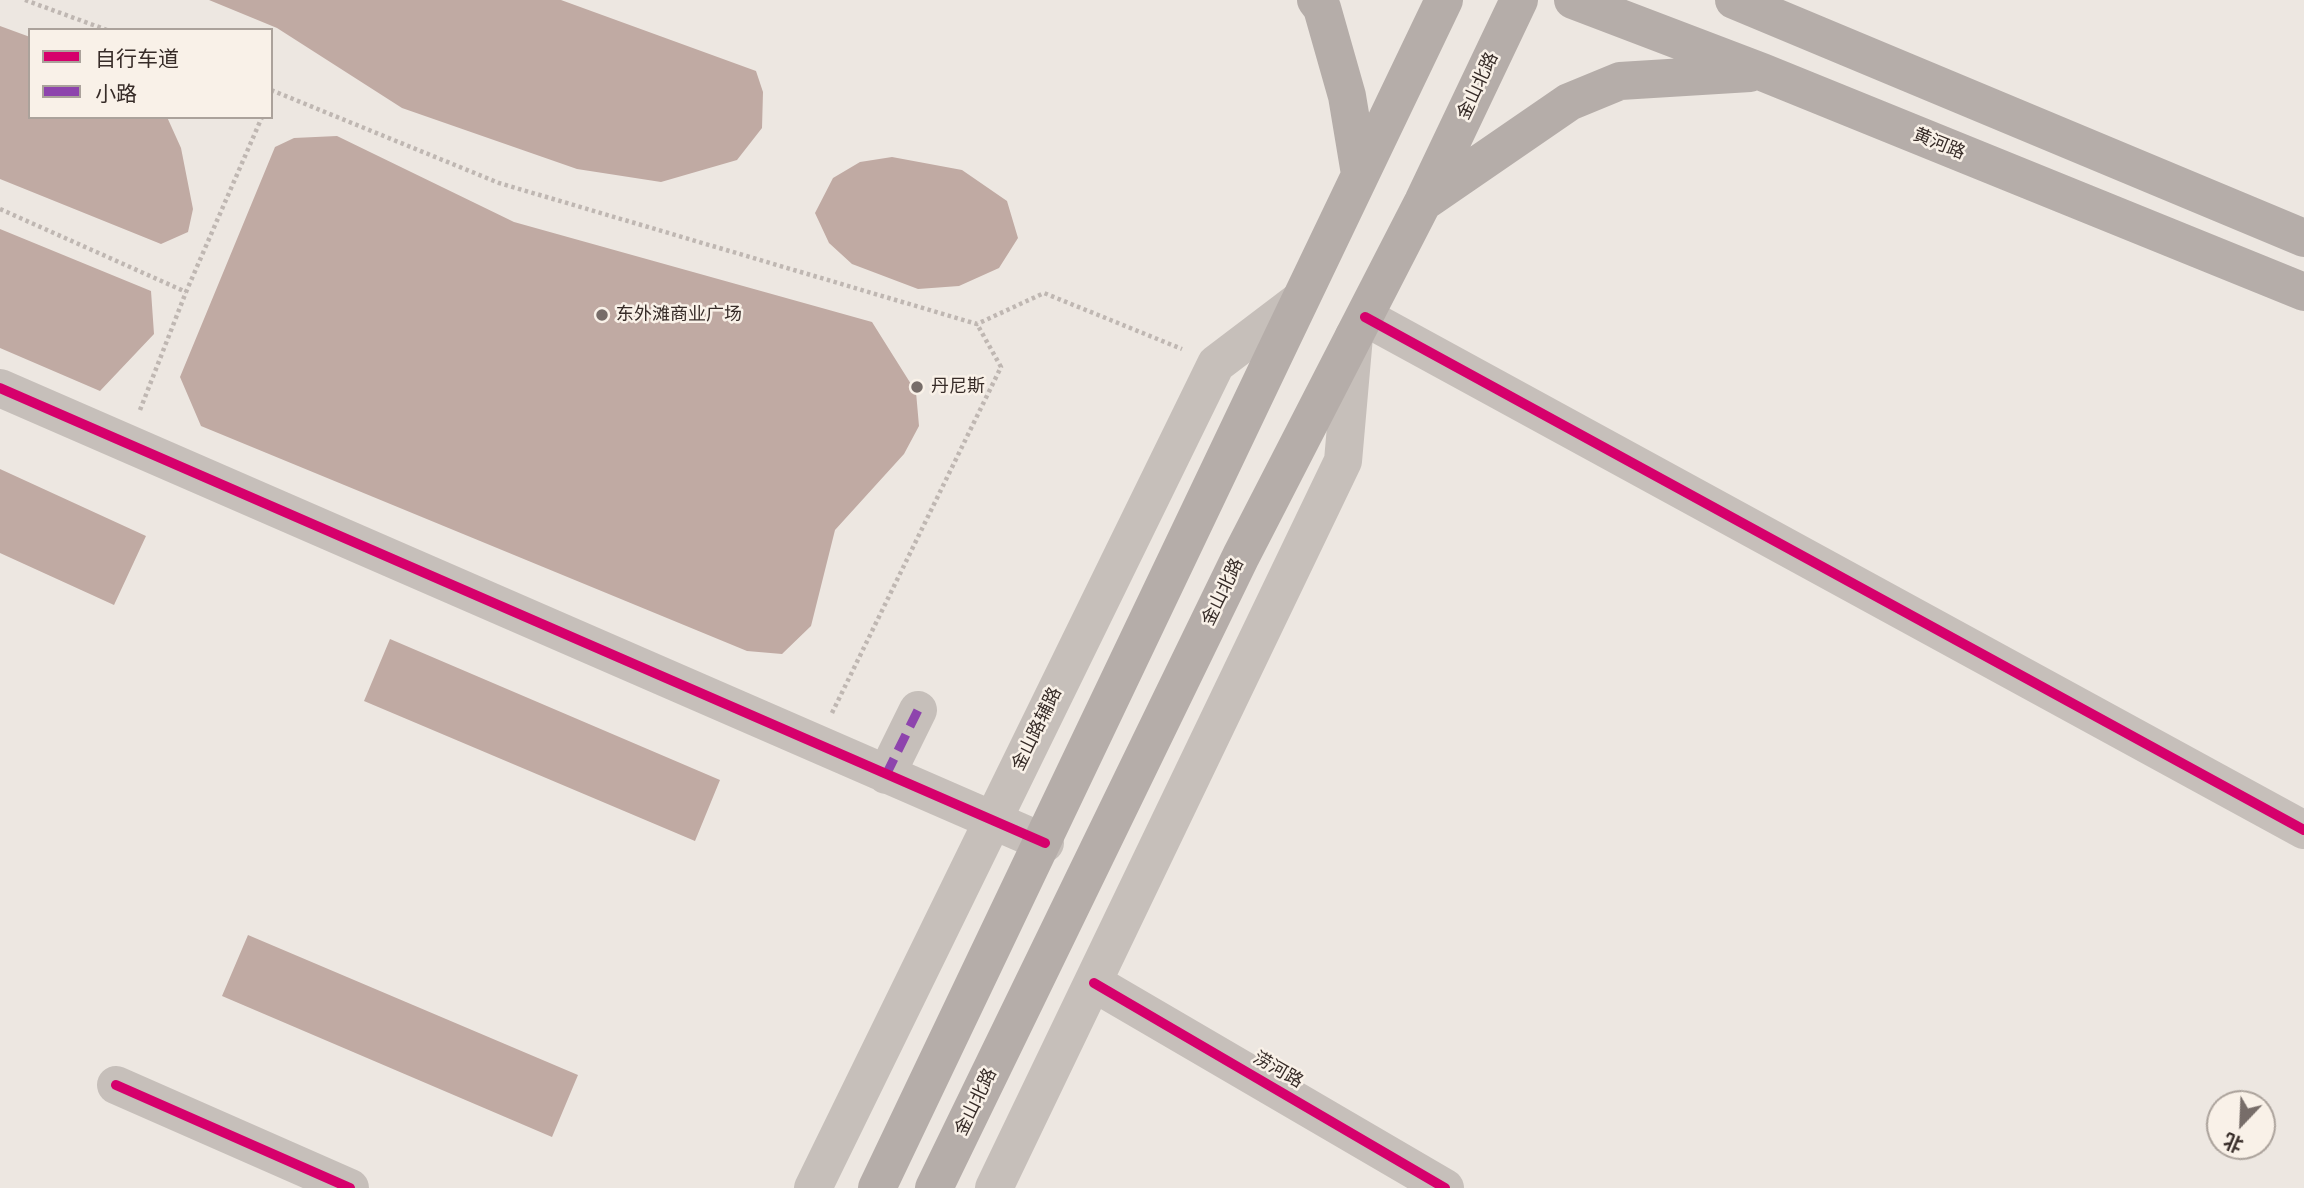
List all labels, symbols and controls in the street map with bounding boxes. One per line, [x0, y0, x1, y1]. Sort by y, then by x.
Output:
legend [28, 28, 273, 119]
text: 自行车道 [95, 46, 179, 71]
street label: 金山北路 [1453, 49, 1503, 123]
text: 小路 [95, 81, 137, 106]
street label: 黄河路 [1910, 124, 1968, 164]
place label: 东外滩商业广场 [616, 304, 742, 326]
marker: 东外滩商业广场 [594, 307, 610, 323]
place label: 丹尼斯 [931, 376, 985, 398]
marker: 丹尼斯 [909, 379, 925, 395]
street label: 金山北路 [1198, 555, 1248, 629]
street label: 金山路辅路 [1008, 684, 1066, 774]
street label: 涝河路 [1249, 1047, 1307, 1093]
street label: 金山北路 [951, 1065, 1001, 1139]
north arrow [2206, 1090, 2276, 1160]
text: 北 [2220, 1129, 2247, 1157]

